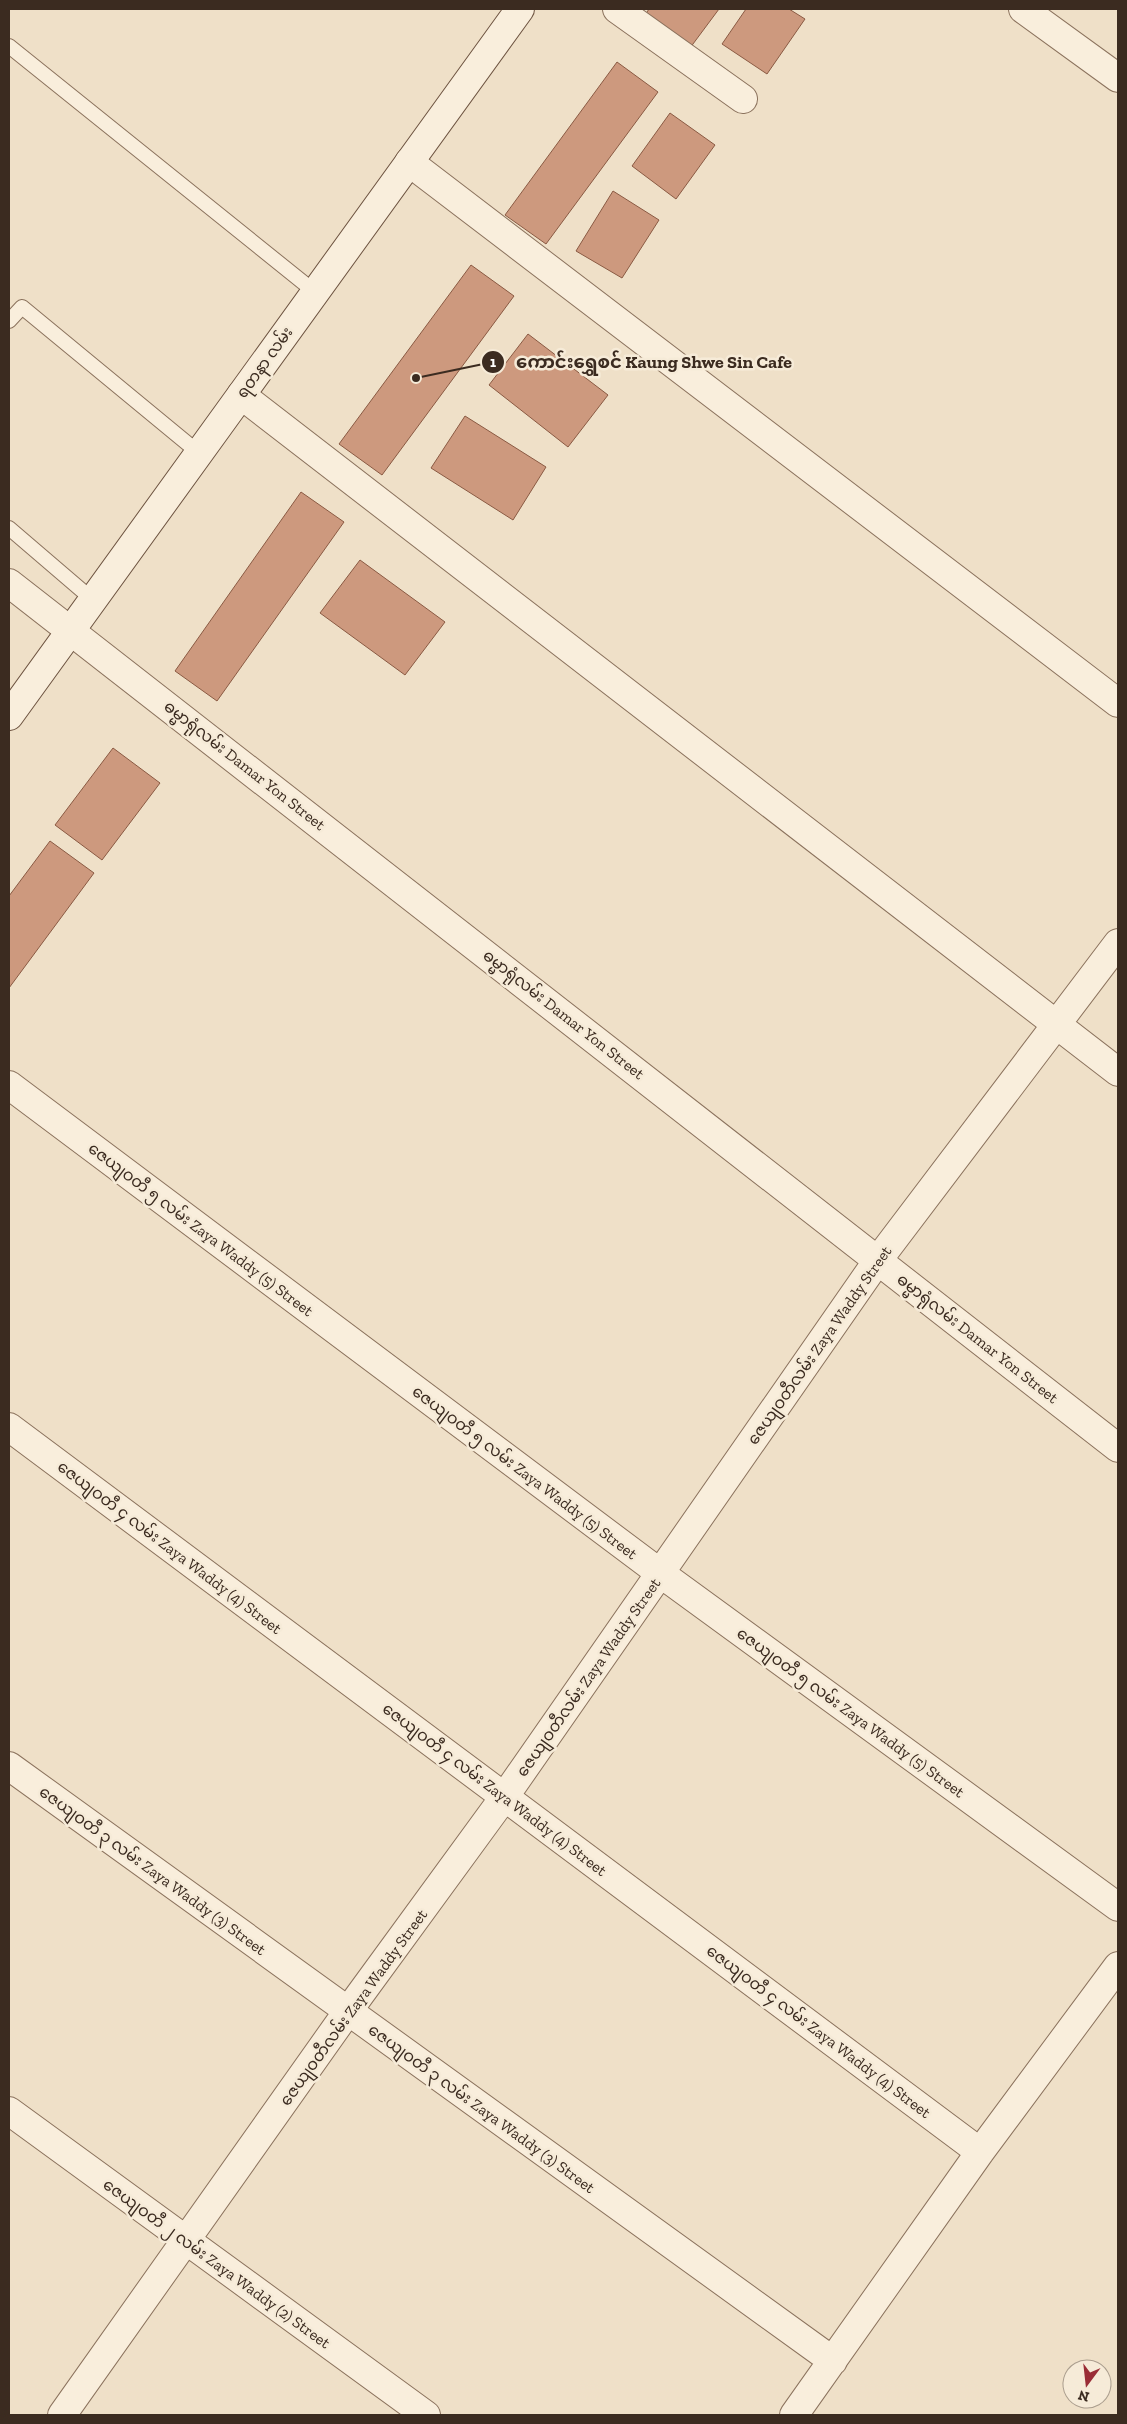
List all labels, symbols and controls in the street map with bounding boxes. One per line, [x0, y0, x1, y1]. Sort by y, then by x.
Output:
street label: ရတနာ လမ်း [231, 322, 300, 404]
callout: ကောင်းရွှေစင် Kaung Shwe Sin Cafe [481, 345, 802, 378]
text: ကောင်းရွှေစင် Kaung Shwe Sin Cafe [516, 350, 792, 376]
text: 1 [490, 353, 496, 371]
street label: ဓမ္မာရုံလမ်း Damar Yon Street [157, 695, 330, 838]
street label: ဓမ္မာရုံလမ်း Damar Yon Street [476, 944, 649, 1087]
street label: ဇေယျဝတီ ၅ လမ်း Zaya Waddy (5) Street [82, 1137, 318, 1323]
street label: ဇေယျဝတီလမ်း Zaya Waddy Street [742, 1241, 899, 1451]
street label: ဓမ္မာရုံလမ်း Damar Yon Street [890, 1268, 1063, 1411]
street label: ဇေယျဝတီ ၅ လမ်း Zaya Waddy (5) Street [406, 1380, 642, 1566]
street label: ဇေယျဝတီ ၄ လမ်း Zaya Waddy (4) Street [51, 1455, 287, 1641]
street label: ဇေယျဝတီလမ်း Zaya Waddy Street [511, 1573, 668, 1783]
street label: ဇေယျဝတီ ၅ လမ်း Zaya Waddy (5) Street [731, 1622, 969, 1805]
street label: ဇေယျဝတီ ၄ လမ်း Zaya Waddy (4) Street [376, 1697, 612, 1883]
street label: ဇေယျဝတီ ၃ လမ်း Zaya Waddy (3) Street [33, 1780, 271, 1962]
street label: ဇေယျဝတီလမ်း Zaya Waddy Street [274, 1904, 434, 2112]
street label: ဇေယျဝတီ ၄ လမ်း Zaya Waddy (4) Street [700, 1939, 936, 2125]
street label: ဇေယျဝတီ ၃ လမ်း Zaya Waddy (3) Street [362, 2018, 600, 2200]
street label: ဇေယျဝတီ ၂ လမ်း Zaya Waddy (2) Street [97, 2173, 335, 2356]
north arrow [1062, 2359, 1112, 2409]
text: N [1076, 2386, 1091, 2406]

